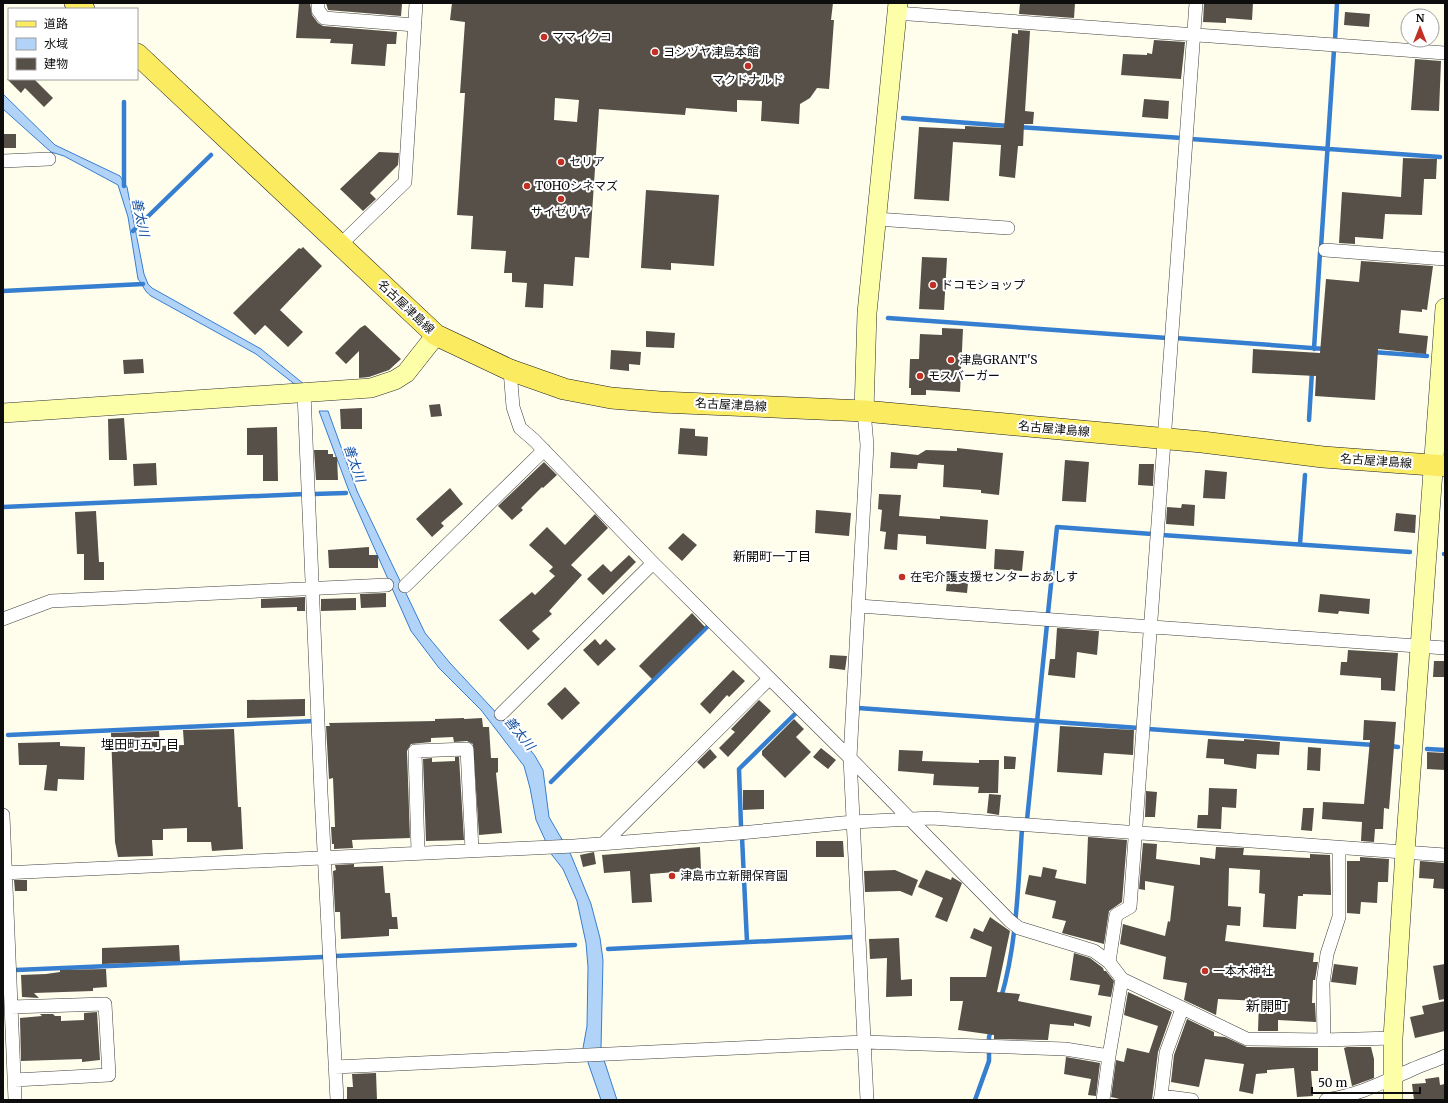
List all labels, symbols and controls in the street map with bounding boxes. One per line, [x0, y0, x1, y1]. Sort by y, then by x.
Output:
legend [8, 8, 138, 80]
north arrow [1400, 8, 1440, 48]
text: N [1416, 11, 1425, 25]
text: 道路 [44, 16, 68, 31]
place label: ママイクコ [552, 29, 612, 44]
marker: ママイクコ [539, 32, 549, 42]
text: 水域 [44, 36, 68, 51]
place label: ヨシヅヤ津島本館 [663, 44, 759, 59]
marker: ヨシヅヤ津島本館 [650, 47, 660, 57]
text: 建物 [44, 56, 68, 71]
marker: マクドナルド [743, 61, 753, 71]
place label: マクドナルド [712, 72, 784, 87]
place label: セリア [569, 154, 605, 169]
marker: セリア [556, 157, 566, 167]
place label: TOHOシネマズ [535, 178, 618, 193]
marker: TOHOシネマズ [522, 181, 532, 191]
marker: サイゼリヤ [556, 194, 566, 204]
water label: 善太川 [128, 196, 153, 240]
place label: サイゼリヤ [531, 204, 591, 219]
street label: 名古屋津島線 [375, 277, 438, 337]
place label: ドコモショップ [941, 277, 1025, 292]
marker: ドコモショップ [928, 280, 938, 290]
place label: 津島GRANT'S [959, 352, 1037, 367]
marker: 津島GRANT'S [946, 355, 956, 365]
place label: モスバーガー [928, 368, 1000, 383]
marker: モスバーガー [915, 371, 925, 381]
street label: 名古屋津島線 [695, 395, 767, 414]
street label: 名古屋津島線 [1018, 418, 1091, 439]
water label: 善太川 [340, 442, 370, 486]
street label: 名古屋津島線 [1340, 451, 1412, 470]
district label: 新開町一丁目 [733, 548, 811, 565]
place label: 在宅介護支援センターおあしす [910, 569, 1078, 584]
marker: 在宅介護支援センターおあしす [897, 572, 907, 582]
water label: 善太川 [501, 713, 540, 755]
district label: 埋田町五丁目 [101, 736, 179, 753]
place label: 津島市立新開保育園 [680, 868, 788, 883]
marker: 津島市立新開保育園 [667, 871, 677, 881]
place label: 一本木神社 [1213, 963, 1273, 978]
marker: 一本木神社 [1200, 966, 1210, 976]
district label: 新開町 [1246, 997, 1288, 1015]
scale bar [1312, 1069, 1420, 1095]
text: 50 m [1318, 1075, 1347, 1090]

